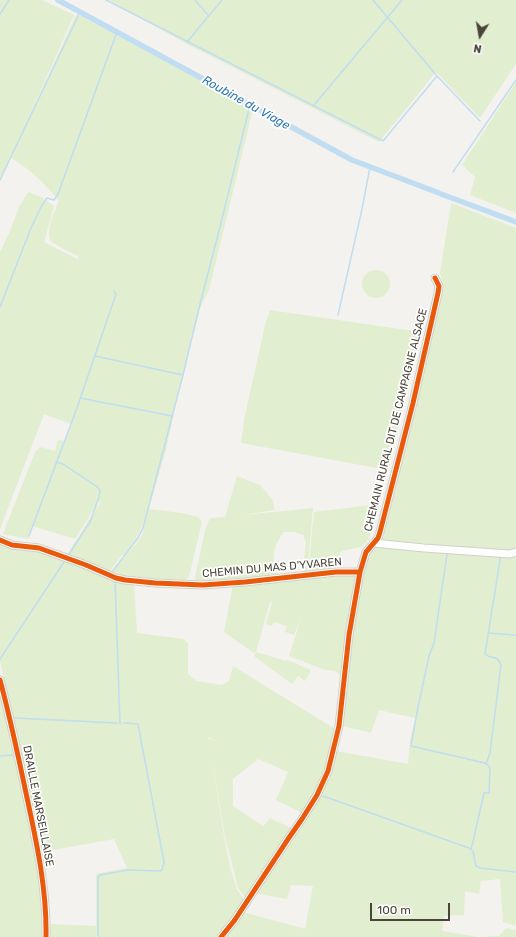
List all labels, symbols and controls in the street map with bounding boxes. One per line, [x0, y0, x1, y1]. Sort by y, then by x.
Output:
north arrow [460, 16, 500, 56]
text: N [472, 41, 483, 55]
water label: Roubine du Viage [200, 73, 292, 133]
street label: CHEMAIN RURAL DIT DE CAMPAGNE ALSACE [362, 307, 430, 533]
street label: CHEMIN DU MAS D'YVAREN [202, 555, 342, 581]
street label: DRAILLE MARSEILLAISE [20, 744, 56, 868]
scale bar [372, 895, 452, 921]
text: 100 m [377, 903, 411, 917]

